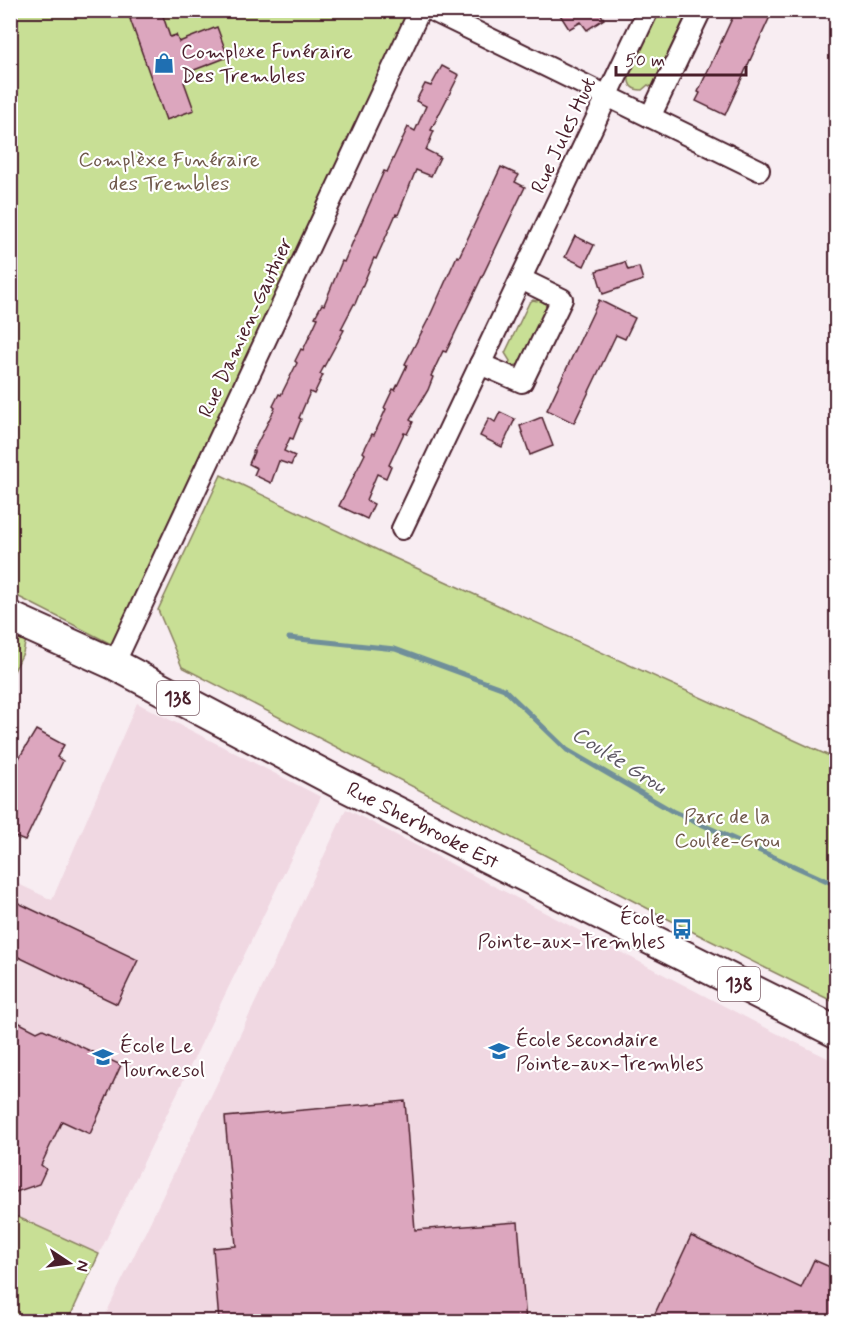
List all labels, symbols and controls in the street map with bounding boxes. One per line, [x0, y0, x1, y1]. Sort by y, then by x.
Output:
place label: Complexe Funéraire Des Trembles [181, 38, 353, 90]
scale bar [616, 39, 746, 77]
text: 50 m [625, 49, 665, 73]
shop icon: Complexe Funéraire Des Trembles [152, 51, 176, 75]
street label: Rue Jules Huot [525, 73, 603, 198]
park label: Complèxe Funéraire des Trembles [78, 146, 260, 198]
street label: Rue Damien-Gauthier [192, 233, 300, 422]
road number: 138 [157, 681, 199, 715]
water label: Coulée Grou [566, 721, 672, 801]
street label: Rue Sherbrooke Est [342, 775, 504, 877]
park label: Parc de la Coulée-Grou [674, 803, 780, 855]
place label: École Pointe-aux-Trembles [477, 904, 665, 956]
bus stop icon: École Pointe-aux-Trembles [670, 917, 694, 941]
road number: 138 [718, 967, 760, 1001]
place label: École secondaire Pointe-aux-Trembles [516, 1026, 704, 1078]
place label: École Le Tournesol [120, 1032, 205, 1084]
school or university icon: École secondaire Pointe-aux-Trembles [487, 1039, 511, 1063]
school or university icon: École Le Tournesol [91, 1045, 115, 1069]
north arrow [39, 1233, 99, 1293]
text: N [71, 1258, 94, 1274]

